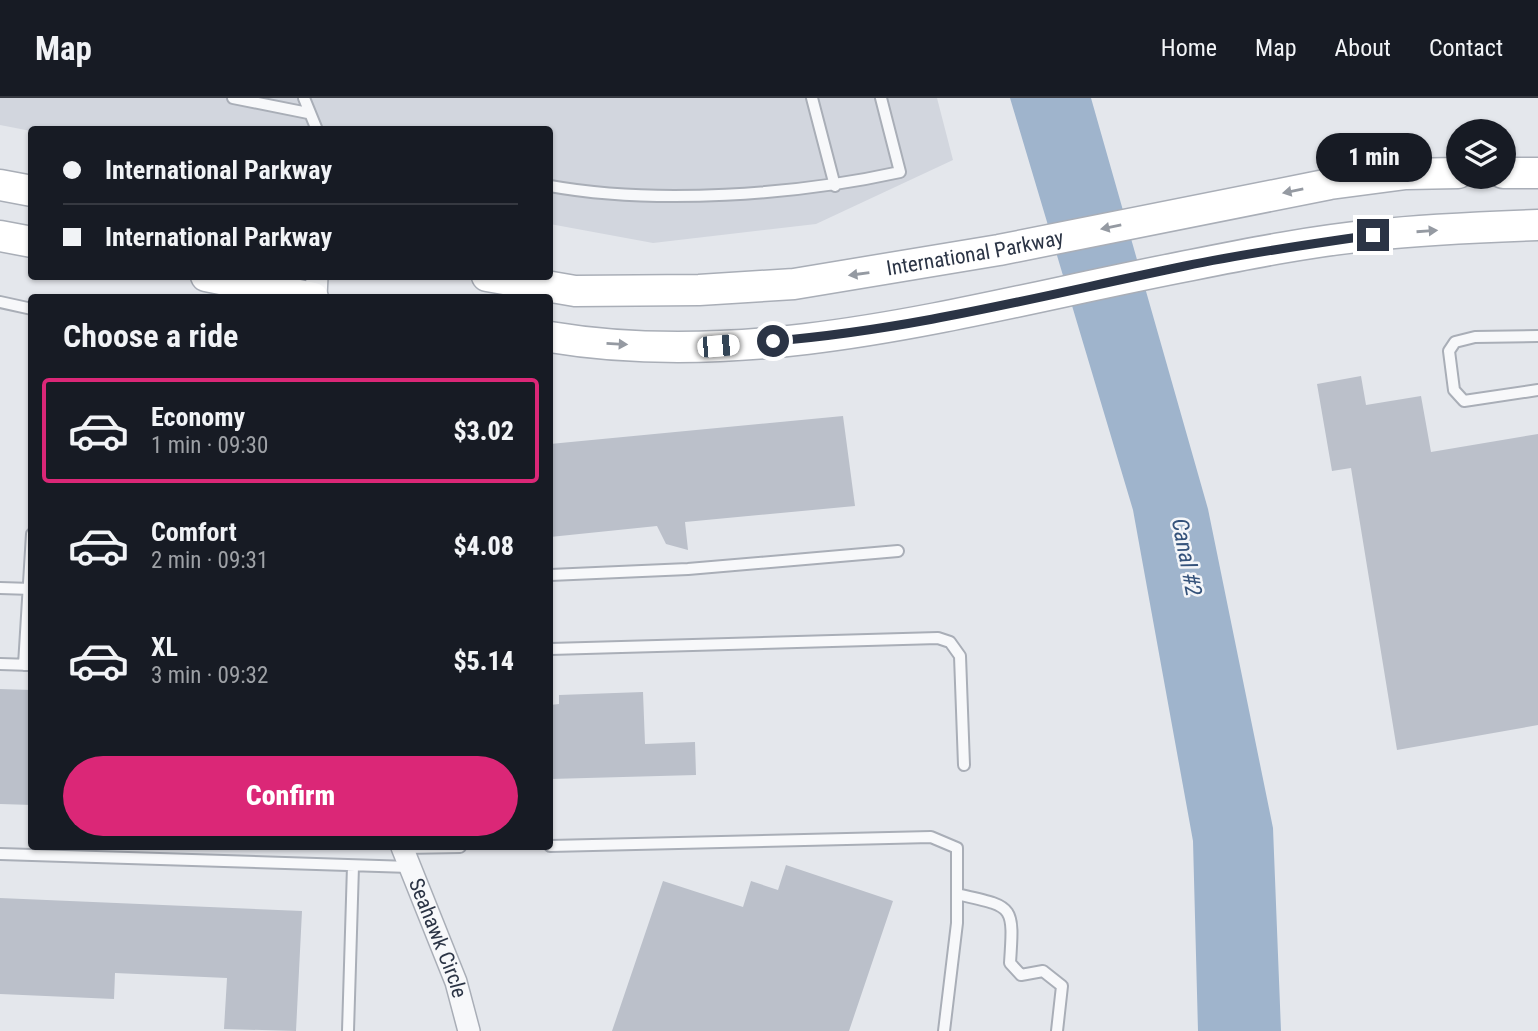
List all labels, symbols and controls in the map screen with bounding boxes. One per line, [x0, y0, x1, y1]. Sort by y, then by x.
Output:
text: Map [35, 29, 92, 68]
text: Home [1161, 34, 1217, 62]
text: Map [1255, 34, 1297, 62]
text: About [1335, 34, 1391, 62]
text: Contact [1429, 34, 1503, 62]
map controls [1446, 119, 1516, 189]
button: layers [1446, 119, 1516, 189]
callout: 1 min [1315, 134, 1431, 183]
text: 1 min [1348, 144, 1400, 171]
text: International Parkway [105, 155, 332, 185]
one-way arrow [1282, 186, 1304, 197]
route end [1357, 219, 1389, 251]
text: International Parkway [105, 222, 332, 252]
one-way arrow [1100, 222, 1122, 233]
street label: International Parkway [885, 225, 1066, 280]
one-way arrow [1416, 225, 1438, 236]
one-way arrow [848, 269, 870, 280]
text: Choose a ride [63, 317, 238, 355]
route start [757, 325, 789, 357]
car [697, 334, 740, 358]
one-way arrow [607, 339, 629, 350]
icon: car [67, 399, 130, 462]
text: Economy [151, 402, 245, 432]
text: $3.02 [453, 416, 514, 446]
text: 1 min · 09:30 [151, 432, 268, 459]
icon: car [67, 514, 130, 577]
water label: Canal #2 [1166, 516, 1207, 598]
text: Comfort [151, 517, 237, 547]
text: $4.08 [453, 531, 514, 561]
text: 2 min · 09:31 [151, 547, 268, 574]
icon: car [67, 629, 130, 692]
text: XL [151, 632, 178, 662]
text: $5.14 [453, 646, 514, 676]
text: 3 min · 09:32 [151, 662, 268, 689]
button: Confirm [63, 756, 518, 836]
street label: Seahawk Circle [404, 875, 472, 1000]

